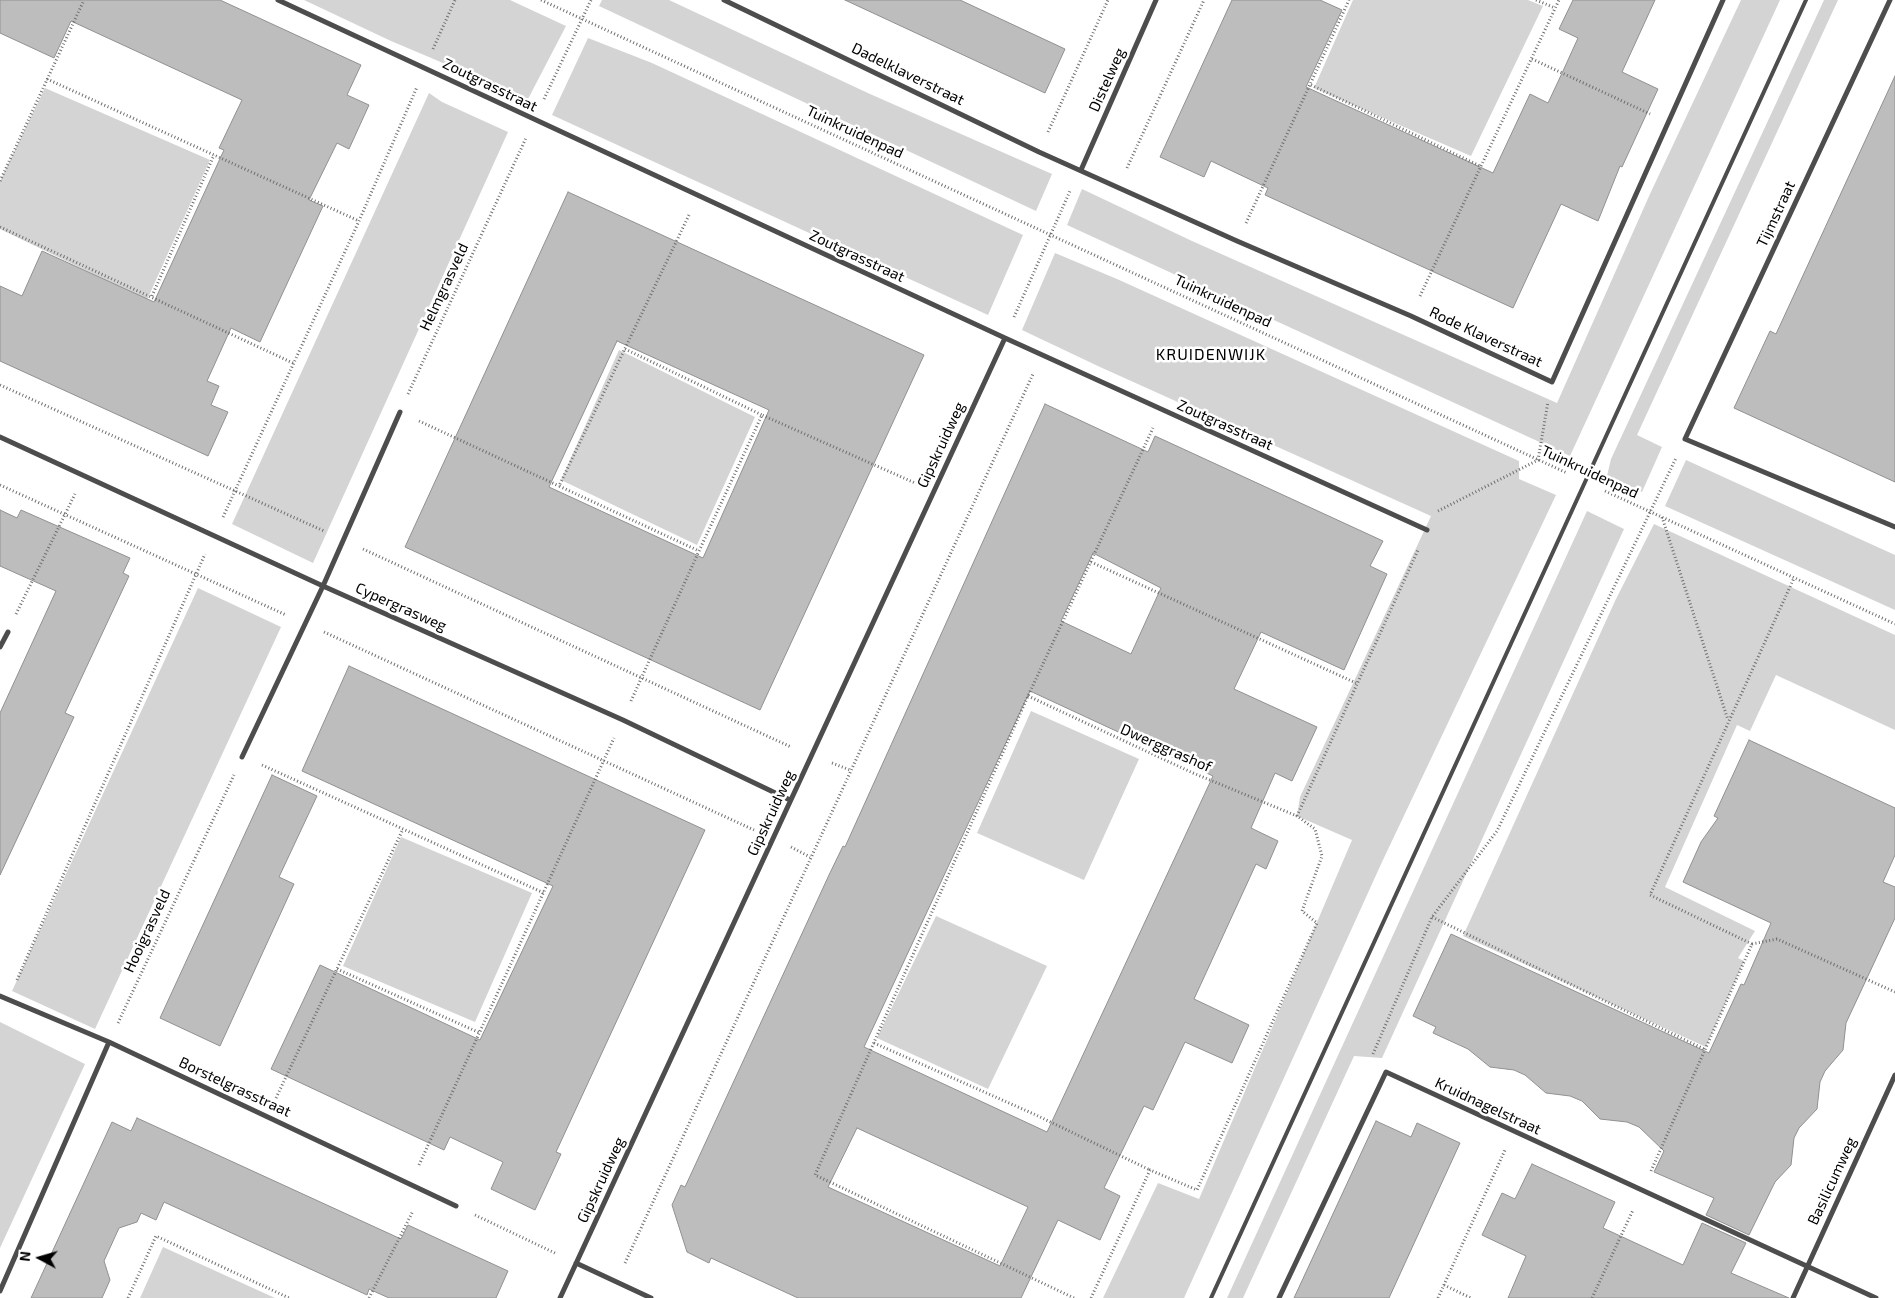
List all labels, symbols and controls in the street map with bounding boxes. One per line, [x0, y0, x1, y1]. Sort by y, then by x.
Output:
street label: Dadelklaverstraat [849, 39, 967, 109]
street label: Distelweg [1085, 45, 1129, 115]
street label: Zoutgrasstraat [440, 54, 540, 116]
street label: Tuinkruidenpad [804, 102, 906, 162]
street label: Tijmstraat [1753, 178, 1799, 250]
street label: Zoutgrasstraat [806, 226, 908, 286]
street label: Helmgrasveld [416, 240, 472, 334]
street label: Tuinkruidenpad [1172, 271, 1274, 331]
street label: Rode Klaverstraat [1427, 303, 1545, 371]
district label: KRUIDENWIJK [1154, 345, 1268, 365]
street label: Zoutgrasstraat [1174, 396, 1276, 454]
street label: Gipskruidweg [913, 399, 969, 491]
street label: Tuinkruidenpad [1539, 442, 1641, 502]
street label: Cypergrasweg [353, 579, 449, 635]
street label: Dwerggrashof [1118, 720, 1214, 776]
street label: Gipskruidweg [743, 767, 799, 859]
street label: Hooigrasveld [120, 886, 174, 976]
street label: Borstelgrasstraat [176, 1053, 294, 1121]
street label: Kruidnagelstraat [1432, 1074, 1544, 1138]
street label: Gipskruidweg [573, 1134, 629, 1226]
street label: Basilicumweg [1804, 1134, 1860, 1228]
north arrow [15, 1233, 65, 1283]
text: N [16, 1250, 34, 1262]

